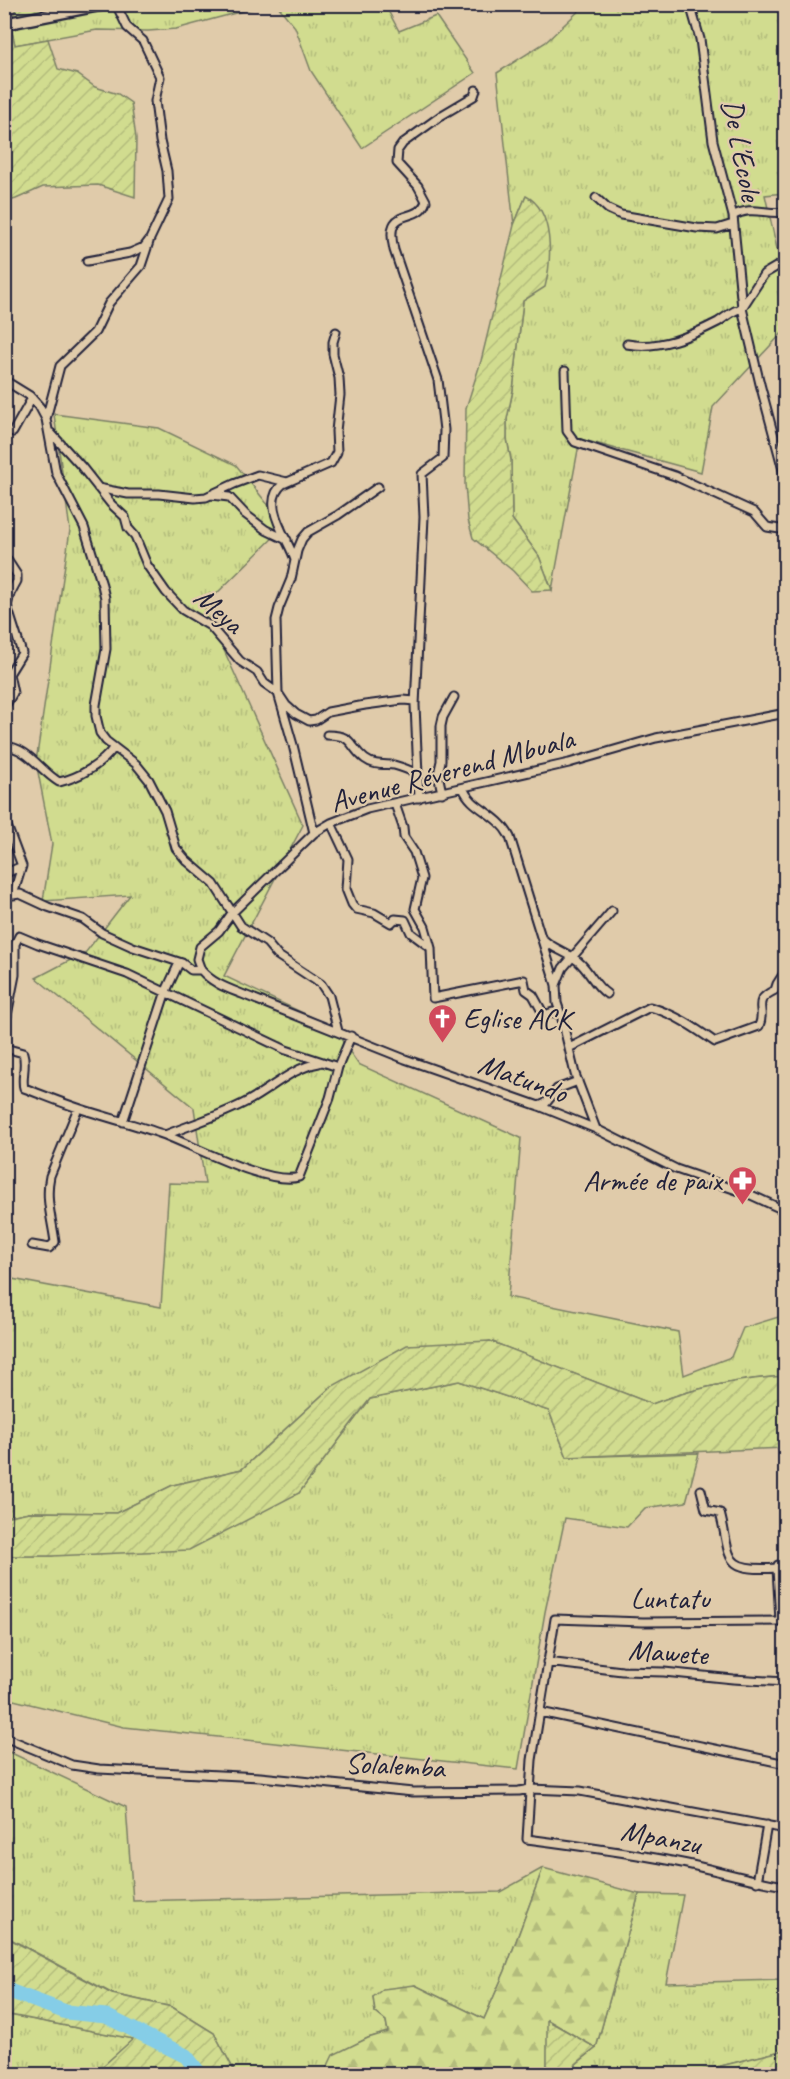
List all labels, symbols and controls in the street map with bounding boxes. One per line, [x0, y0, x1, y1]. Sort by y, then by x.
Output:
street label: De L'Ecole [714, 96, 771, 206]
street label: Meya [186, 578, 253, 643]
street label: Avenue Réverend Mbuala [326, 719, 580, 821]
place label: Eglise ACK [463, 999, 576, 1037]
church icon: Eglise ACK [426, 1002, 458, 1044]
street label: Matundo [473, 1044, 574, 1112]
place label: Armée de paix [583, 1161, 725, 1199]
pharmacy icon: Armée de paix [727, 1164, 759, 1206]
street label: Luntatu [630, 1579, 711, 1617]
street label: Mawete [627, 1630, 711, 1674]
street label: Solalemba [344, 1743, 448, 1787]
street label: Mpanzu [618, 1811, 706, 1864]

